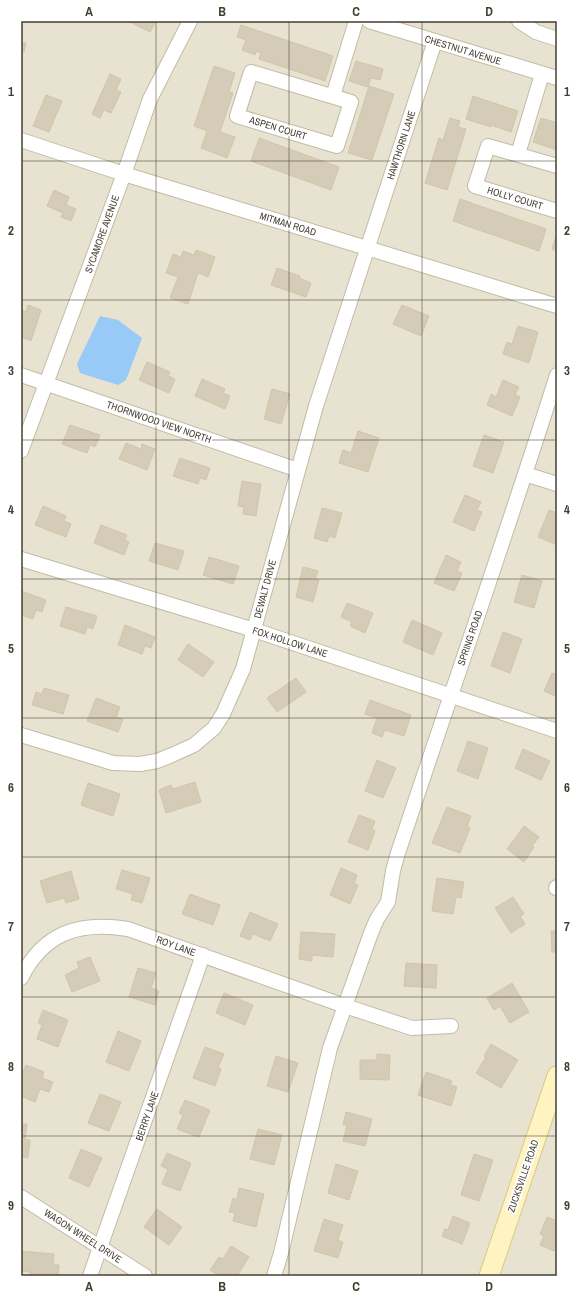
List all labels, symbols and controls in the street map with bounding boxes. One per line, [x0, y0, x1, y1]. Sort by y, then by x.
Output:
text: A [85, 3, 93, 20]
text: B [218, 3, 226, 20]
text: C [352, 3, 360, 20]
text: D [485, 3, 493, 20]
street label: CHESTNUT AVENUE [423, 32, 503, 68]
text: 1 [8, 83, 14, 100]
text: 1 [564, 83, 570, 100]
street label: HAWTHORN LANE [384, 109, 418, 181]
street label: ASPEN COURT [247, 113, 308, 143]
street label: HOLLY COURT [486, 183, 544, 213]
street label: SYCAMORE AVENUE [82, 193, 122, 275]
street label: MITMAN ROAD [258, 209, 318, 239]
text: 2 [8, 222, 14, 239]
text: 2 [564, 222, 570, 239]
text: 3 [8, 362, 14, 379]
text: 3 [564, 362, 570, 379]
street label: THORNWOOD VIEW NORTH [105, 398, 213, 446]
text: 4 [8, 501, 14, 518]
text: 4 [564, 501, 570, 518]
street label: DEWALT DRIVE [251, 558, 279, 620]
street label: SPRING ROAD [455, 609, 486, 667]
street label: FOX HOLLOW LANE [251, 624, 329, 660]
text: 5 [8, 640, 14, 657]
text: 5 [564, 640, 570, 657]
text: 6 [8, 779, 14, 796]
text: 6 [564, 779, 570, 796]
text: 7 [8, 918, 14, 935]
text: 7 [564, 918, 570, 935]
street label: ROY LANE [154, 933, 198, 959]
text: 8 [8, 1058, 14, 1075]
text: 8 [564, 1058, 570, 1075]
street label: BERRY LANE [132, 1089, 162, 1143]
street label: ZUCKSVILLE ROAD [504, 1138, 542, 1214]
text: 9 [8, 1197, 14, 1214]
text: 9 [564, 1197, 570, 1214]
street label: WAGON WHEEL DRIVE [42, 1206, 124, 1266]
text: A [85, 1278, 93, 1295]
text: B [218, 1278, 226, 1295]
text: C [352, 1278, 360, 1295]
text: D [485, 1278, 493, 1295]

